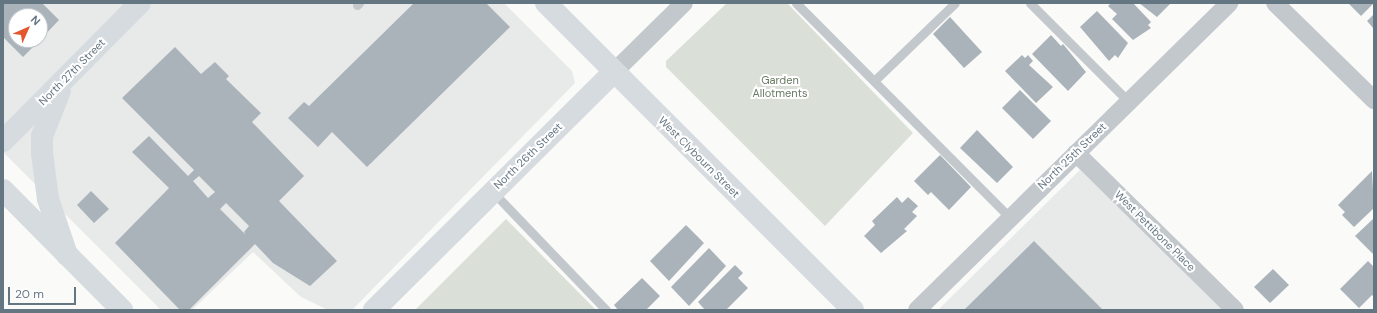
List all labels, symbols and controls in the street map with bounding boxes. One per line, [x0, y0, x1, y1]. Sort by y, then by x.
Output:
north arrow [8, 8, 48, 48]
text: N [28, 12, 44, 28]
street label: North 27th Street [36, 36, 108, 108]
park label: Garden Allotments [752, 74, 808, 100]
street label: West Clybourn Street [656, 114, 742, 200]
street label: North 26th Street [491, 120, 565, 192]
street label: North 25th Street [1035, 120, 1109, 192]
street label: West Pettibone Place [1112, 188, 1198, 274]
scale bar [10, 279, 78, 305]
text: 20 m [15, 286, 44, 302]

